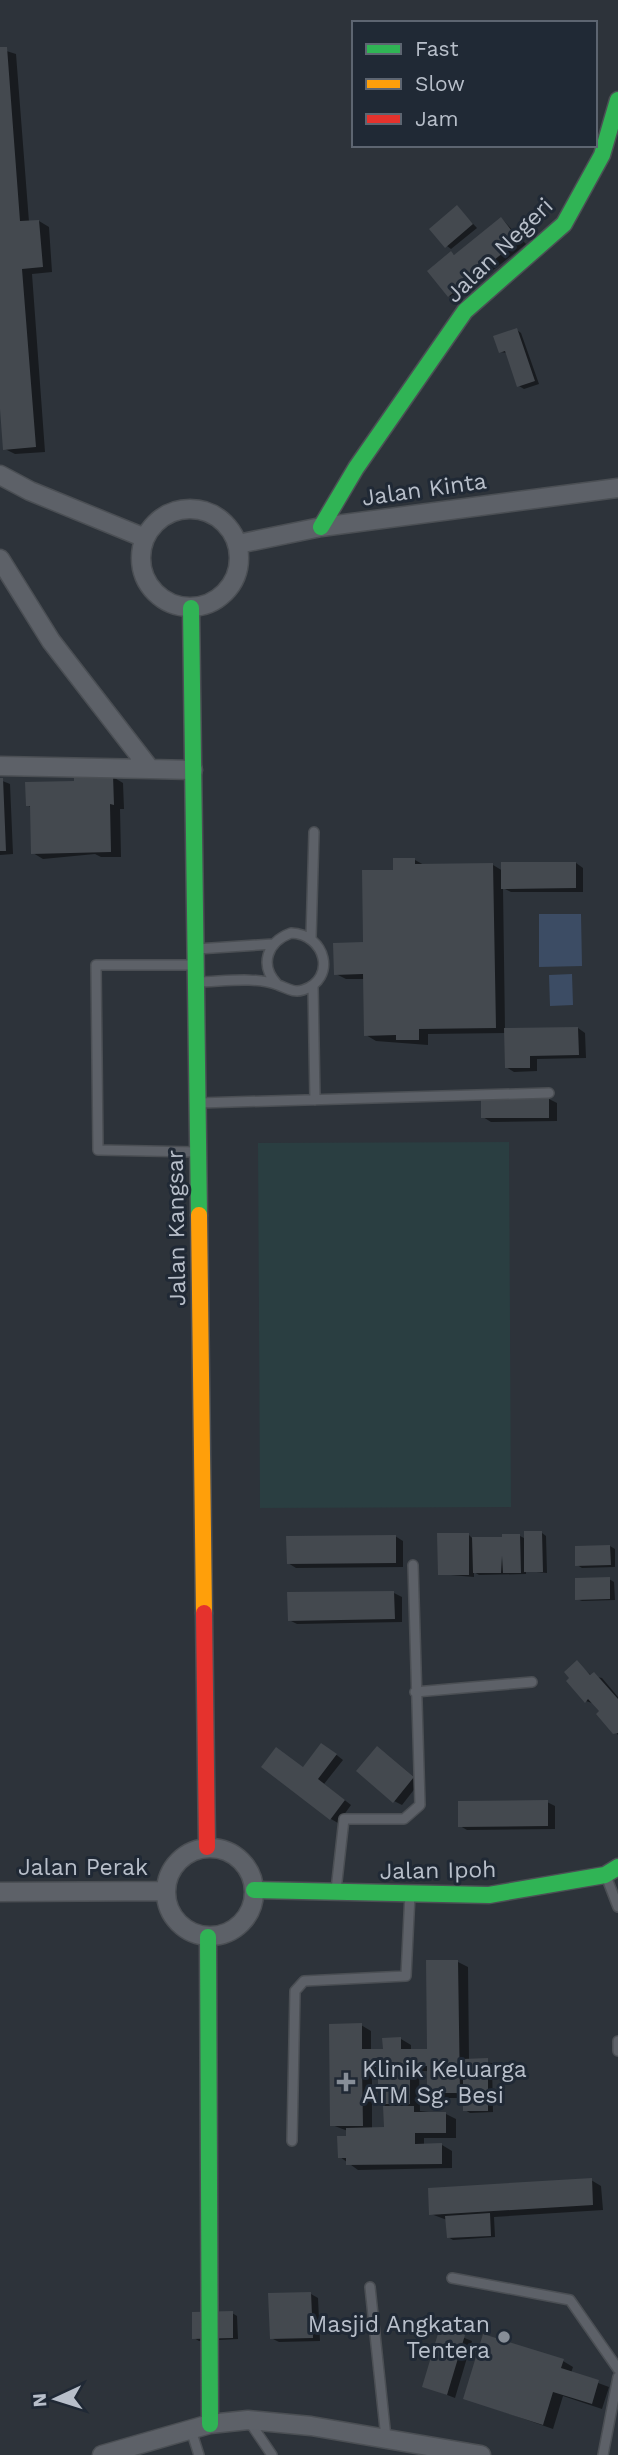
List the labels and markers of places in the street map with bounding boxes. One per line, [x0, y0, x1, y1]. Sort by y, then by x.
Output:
place label: Klinik Keluarga ATM Sg. Besi [362, 2056, 527, 2109]
marker: Klinik Keluarga ATM Sg. Besi [336, 2072, 356, 2092]
place label: Masjid Angkatan Tentera [308, 2311, 490, 2364]
marker: Masjid Angkatan Tentera [496, 2329, 512, 2345]

